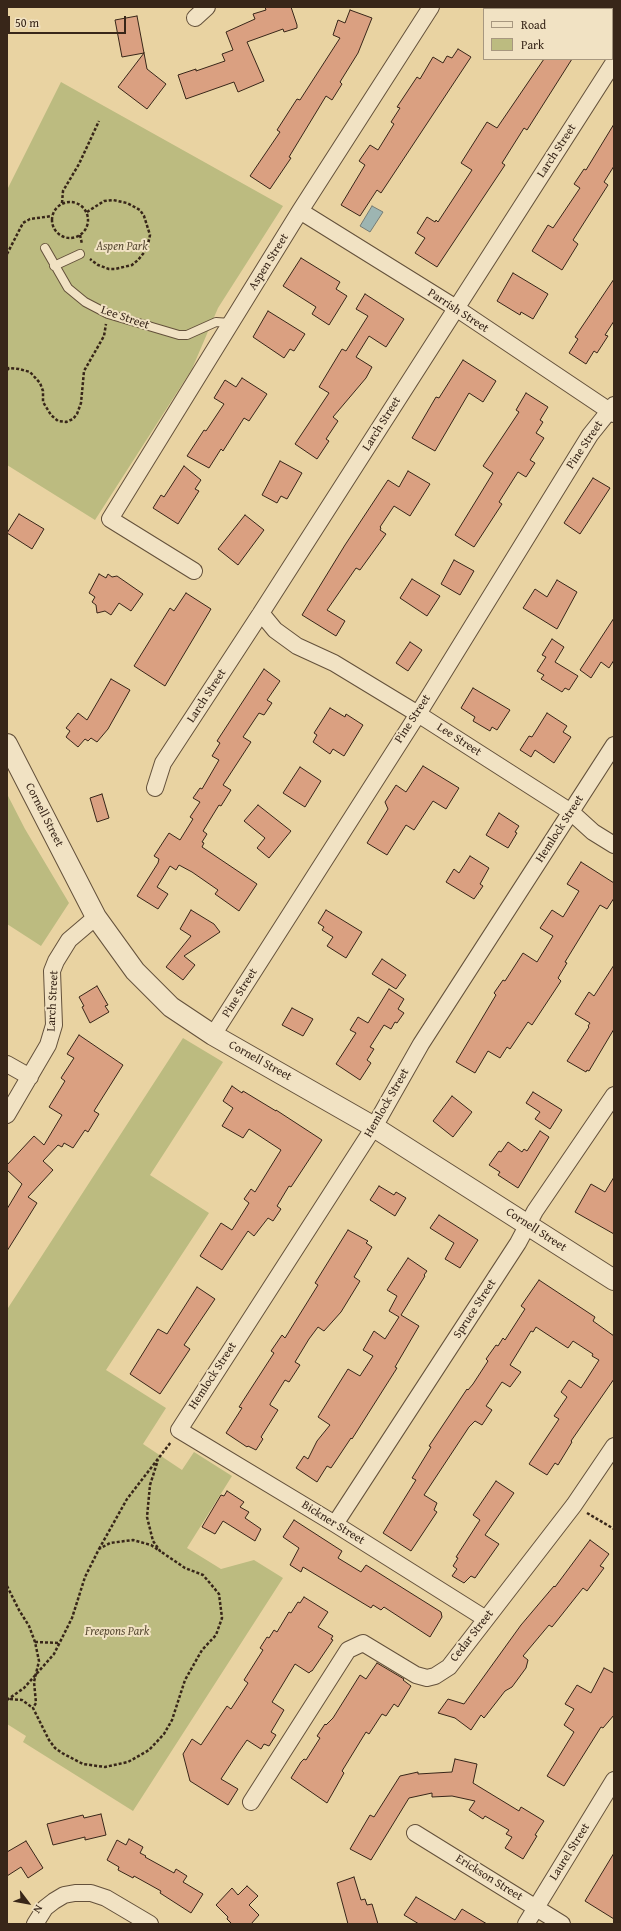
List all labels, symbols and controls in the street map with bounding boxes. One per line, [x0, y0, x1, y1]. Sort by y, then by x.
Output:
scale bar [10, 8, 128, 34]
legend [483, 8, 613, 60]
text: 50 m [15, 14, 39, 31]
text: Road [521, 16, 546, 33]
text: Park [521, 36, 544, 53]
street label: Larch Street [534, 121, 580, 181]
street label: Aspen Street [246, 231, 292, 293]
park label: Aspen Park [96, 240, 148, 254]
street label: Parrish Street [425, 286, 491, 336]
street label: Lee Street [99, 303, 151, 333]
street label: Larch Street [360, 394, 404, 454]
street label: Pine Street [564, 418, 606, 472]
street label: Larch Street [184, 666, 230, 726]
street label: Pine Street [392, 692, 434, 746]
street label: Lee Street [434, 720, 484, 760]
street label: Cornell Street [22, 781, 66, 849]
street label: Hemlock Street [533, 793, 587, 865]
street label: Pine Street [219, 966, 261, 1020]
street label: Larch Street [44, 970, 62, 1032]
street label: Cornell Street [226, 1038, 294, 1084]
street label: Hemlock Street [361, 1066, 413, 1140]
street label: Cornell Street [503, 1205, 569, 1255]
street label: Spruce Street [451, 1277, 499, 1341]
street label: Hemlock Street [186, 1340, 240, 1412]
street label: Bickner Street [299, 1498, 367, 1548]
street label: Cedar Street [447, 1607, 497, 1665]
park label: Freepons Park [85, 1625, 149, 1639]
street label: Laurel Street [547, 1821, 593, 1883]
street label: Erickson Street [453, 1852, 525, 1904]
north arrow [8, 1883, 48, 1923]
text: N [29, 1902, 47, 1917]

